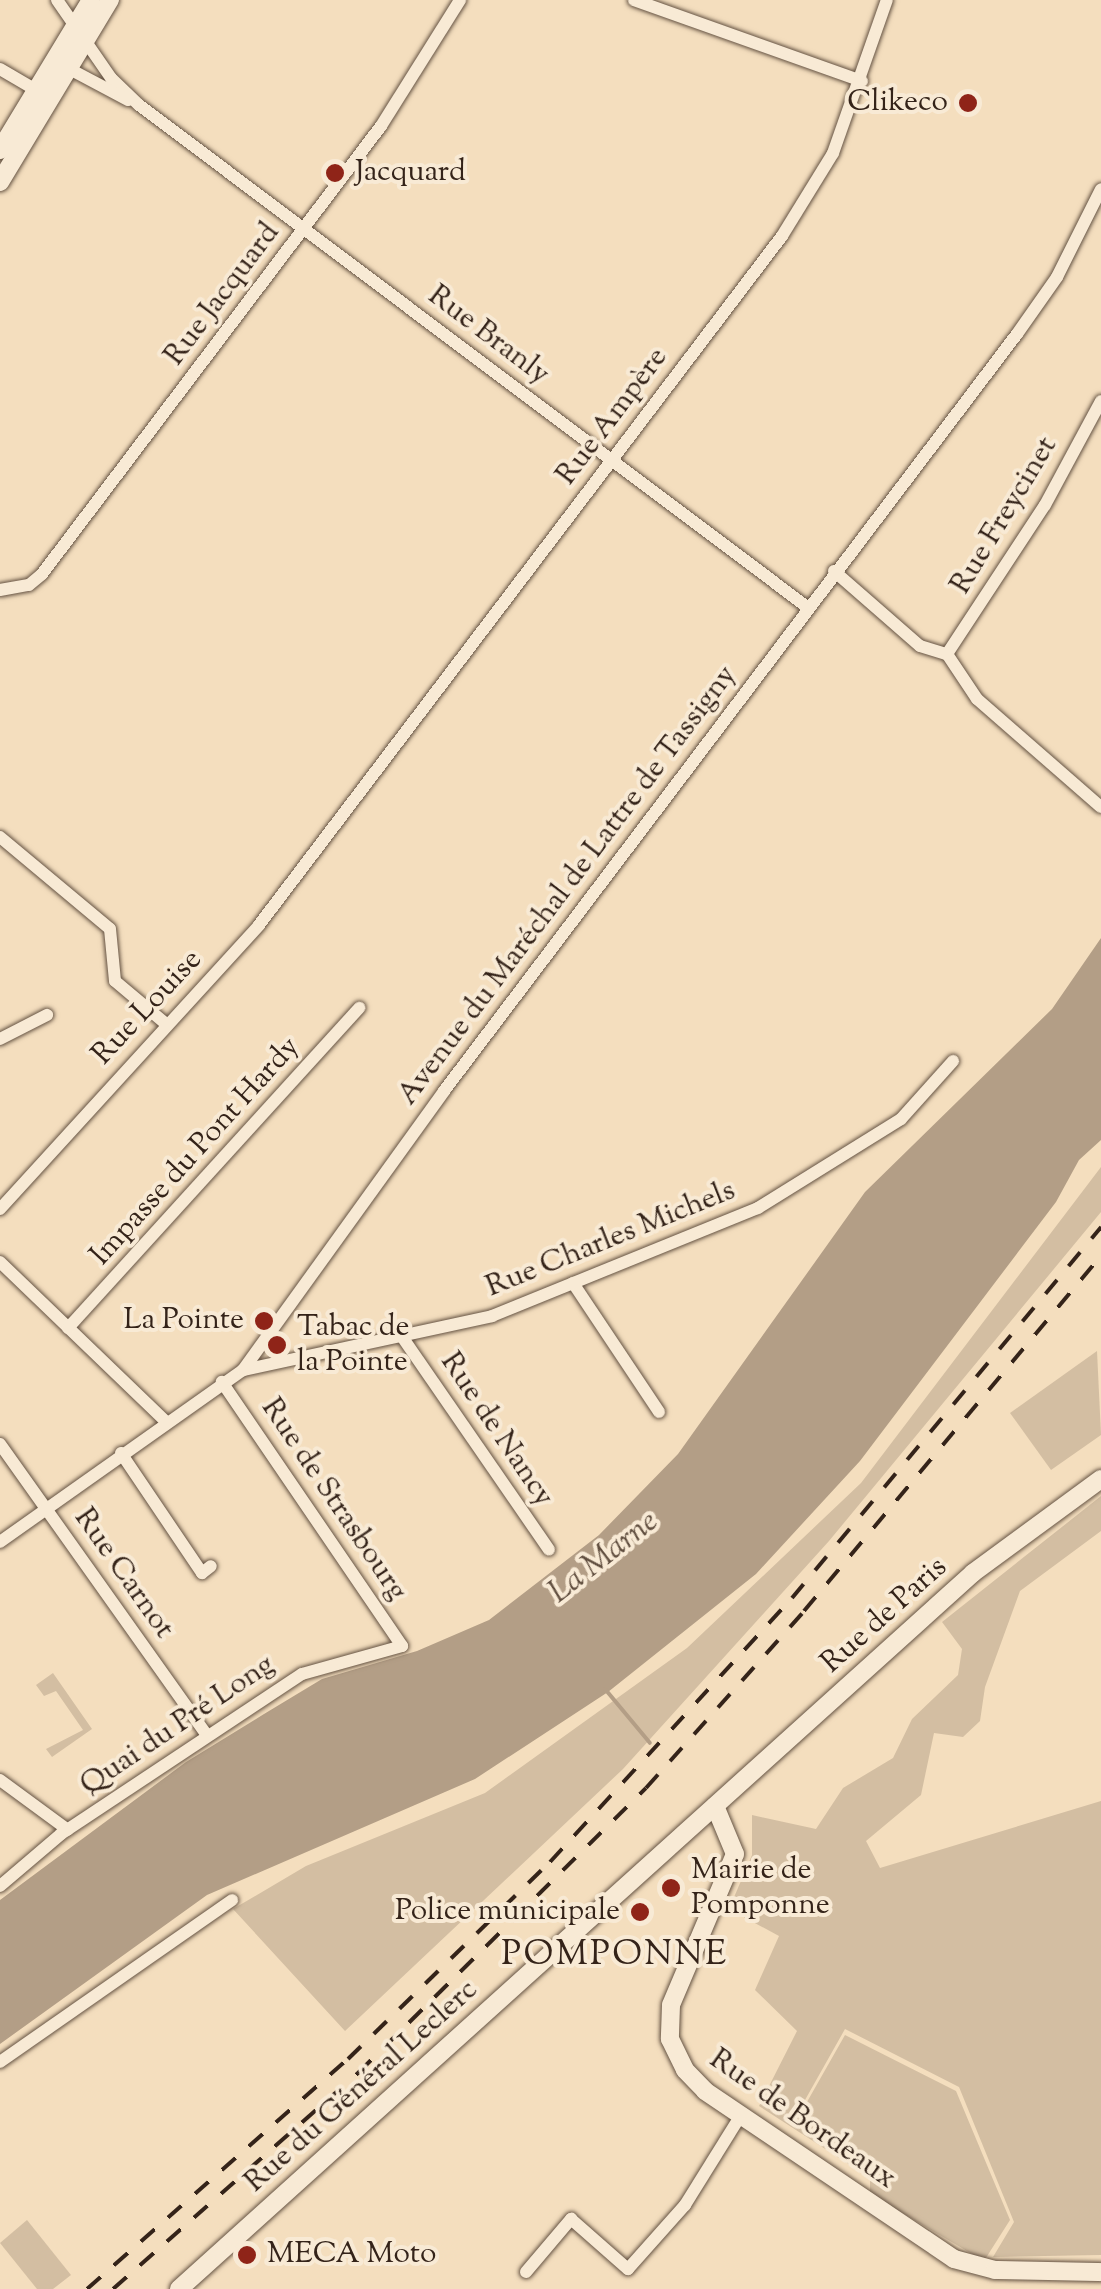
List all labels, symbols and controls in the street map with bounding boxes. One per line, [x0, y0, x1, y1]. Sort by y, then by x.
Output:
place label: Clikeco [847, 85, 948, 121]
marker: Clikeco [957, 92, 979, 114]
place label: Jacquard [355, 155, 466, 191]
marker: Jacquard [324, 162, 346, 184]
street label: Rue Jacquard [158, 217, 288, 373]
street label: Rue Branly [420, 279, 556, 393]
street label: Rue Ampère [550, 341, 676, 493]
street label: Rue Freycinet [944, 431, 1066, 601]
street label: Avenue du Maréchal de Lattre de Tassigny [391, 659, 745, 1113]
street label: Rue Louise [86, 943, 210, 1073]
street label: Impasse du Pont Hardy [84, 1030, 308, 1274]
street label: Rue Charles Michels [481, 1174, 741, 1306]
place label: La Pointe [123, 1303, 244, 1339]
marker: La Pointe [253, 1310, 275, 1332]
place label: Tabac de la Pointe [297, 1310, 409, 1380]
marker: Tabac de la Pointe [266, 1334, 288, 1356]
street label: Rue de Nancy [431, 1346, 561, 1514]
street label: Rue de Strasbourg [252, 1392, 414, 1608]
street label: Rue Carnot [65, 1502, 181, 1646]
water label: La Marne [542, 1503, 666, 1613]
street label: Rue de Paris [815, 1550, 955, 1682]
street label: Quai du Pré Long [74, 1648, 282, 1804]
place label: Mairie de Pomponne [691, 1853, 830, 1924]
marker: Mairie de Pomponne [660, 1877, 682, 1899]
place label: Police municipale [395, 1894, 620, 1930]
marker: Police municipale [629, 1901, 651, 1923]
district label: POMPONNE [501, 1935, 729, 1977]
street label: Rue du Général Leclerc [238, 1973, 486, 2201]
street label: Rue de Bordeaux [702, 2042, 902, 2198]
place label: MECA Moto [267, 2237, 436, 2273]
marker: MECA Moto [236, 2244, 258, 2266]

